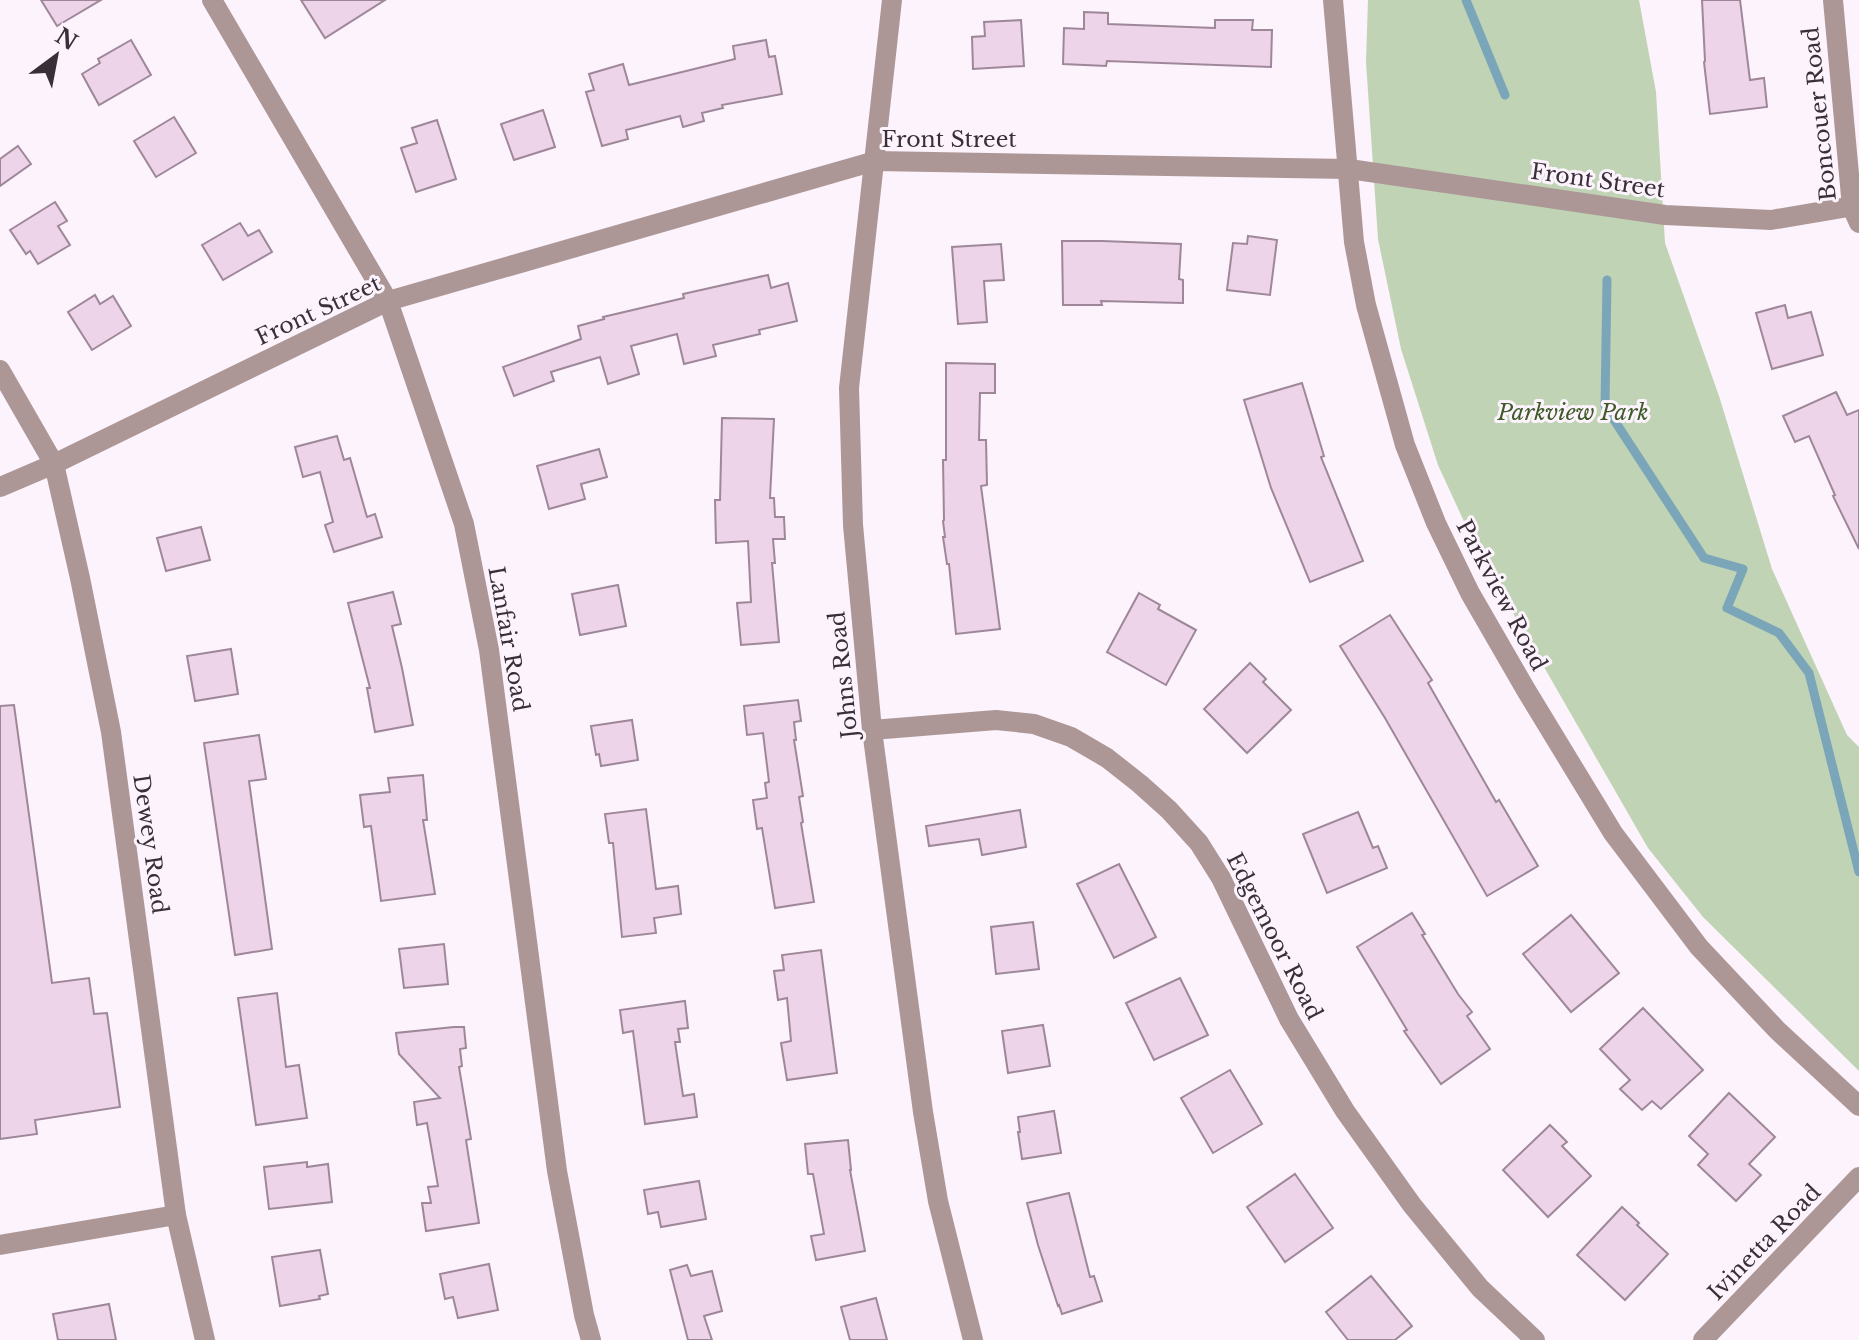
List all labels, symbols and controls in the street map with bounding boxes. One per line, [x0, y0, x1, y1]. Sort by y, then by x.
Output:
north arrow [16, 16, 96, 96]
text: N [50, 23, 83, 57]
street label: Boncouer Road [1797, 26, 1842, 202]
street label: Front Street [881, 126, 1017, 153]
street label: Front Street [1529, 158, 1667, 203]
street label: Front Street [251, 269, 386, 351]
park label: Parkview Park [1497, 399, 1648, 426]
street label: Parkview Road [1450, 515, 1553, 676]
street label: Lanfair Road [482, 564, 535, 714]
street label: Johns Road [823, 610, 864, 743]
street label: Dewey Road [127, 773, 174, 916]
street label: Edgemoor Road [1221, 848, 1328, 1024]
street label: Ivinetta Road [1702, 1179, 1826, 1306]

